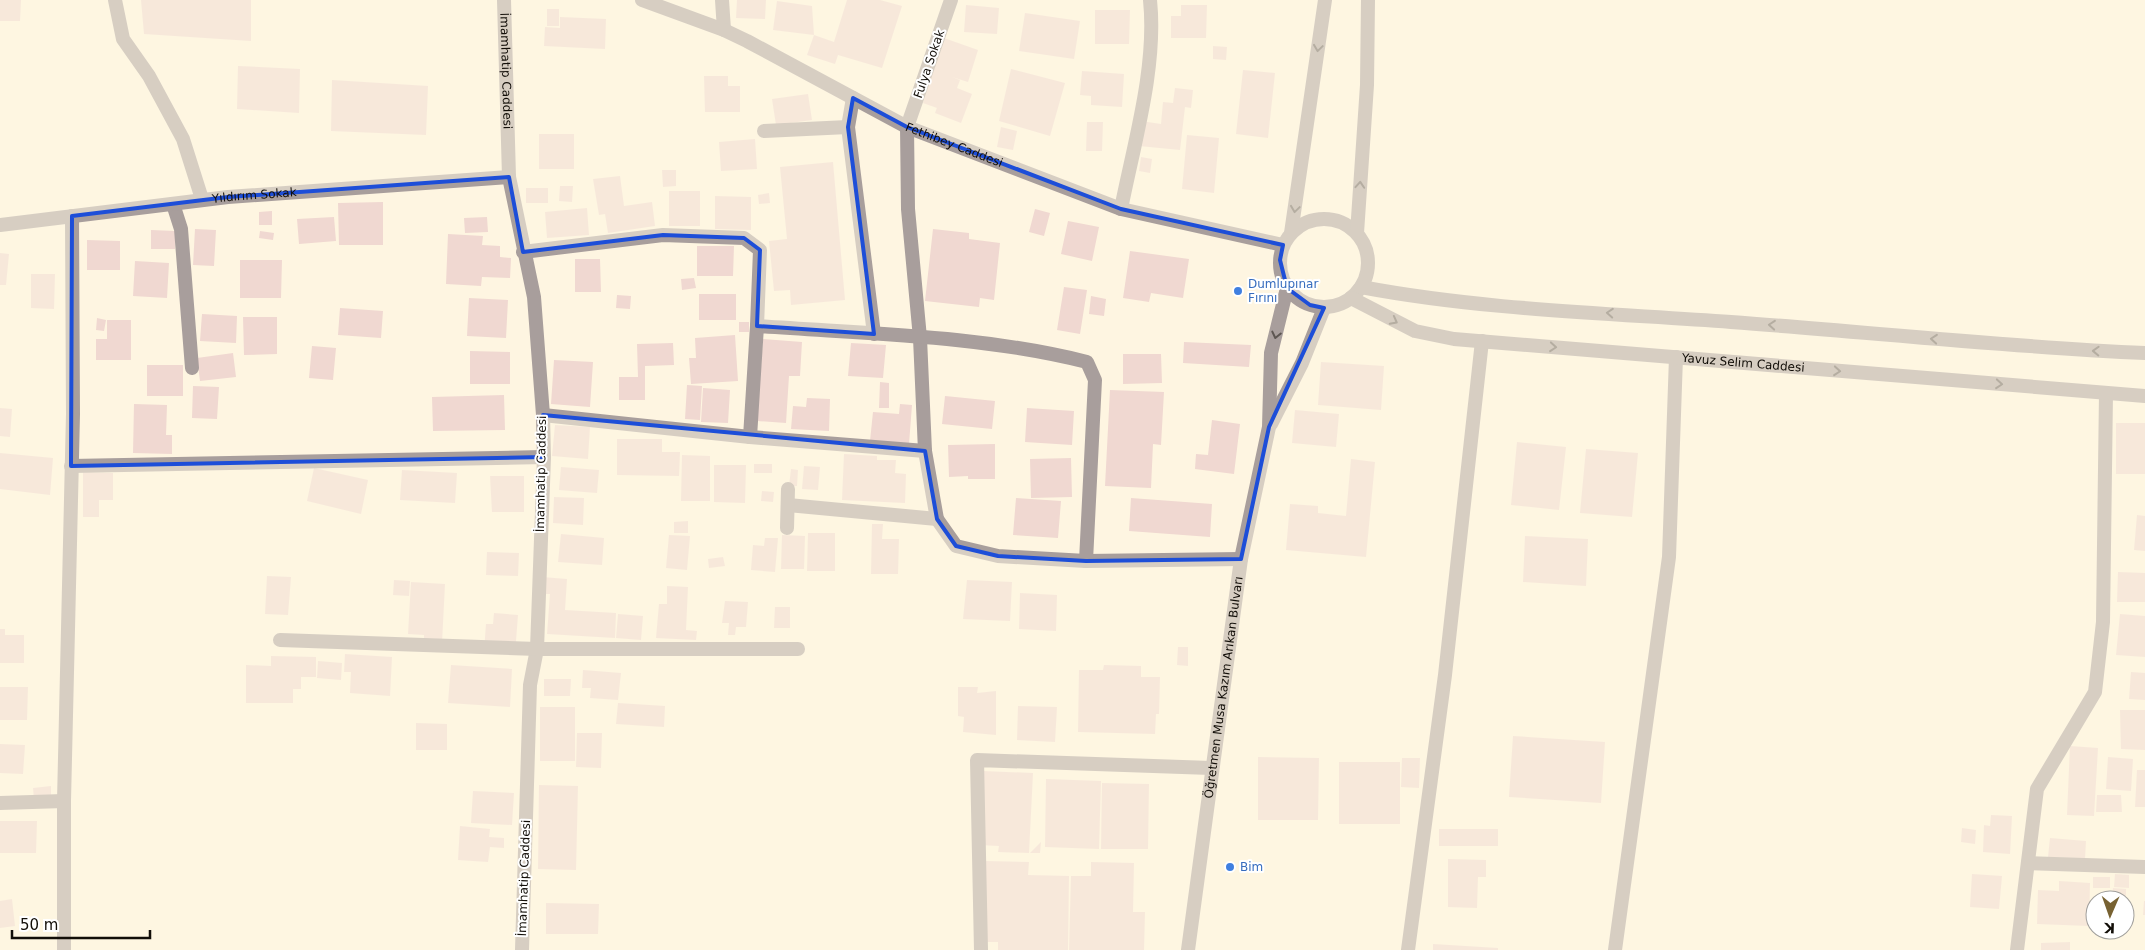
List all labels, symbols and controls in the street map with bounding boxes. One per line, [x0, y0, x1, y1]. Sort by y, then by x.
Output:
street label: İmamhatip Caddesi [497, 12, 515, 130]
street label: Fulya Sokak [911, 28, 947, 100]
one-way arrow [1313, 45, 1324, 53]
street label: Fethibey Caddesi [903, 120, 1005, 170]
one-way arrow [1354, 180, 1365, 188]
street label: Yıldırım Sokak [210, 185, 297, 206]
one-way arrow [1290, 205, 1300, 213]
place label: Dumlupınar Fırını [1248, 277, 1318, 305]
marker: Dumlupınar Fırını [1232, 285, 1244, 297]
one-way arrow [1606, 307, 1614, 318]
one-way arrow [1389, 315, 1398, 325]
one-way arrow [1768, 319, 1776, 330]
one-way arrow [1271, 331, 1282, 340]
one-way arrow [1930, 334, 1938, 345]
one-way arrow [1549, 341, 1557, 352]
one-way arrow [2092, 345, 2100, 356]
street label: Yavuz Selim Caddesi [1680, 351, 1805, 375]
one-way arrow [1833, 365, 1841, 376]
one-way arrow [1995, 379, 2003, 390]
street label: İmamhatip Caddesi [532, 416, 549, 532]
street label: Öğretmen Musa Kazım Arıkan Bulvarı [1200, 575, 1246, 799]
street label: İmamhatip Caddesi [514, 819, 533, 937]
place label: Bim [1240, 860, 1263, 874]
marker: Bim [1224, 861, 1236, 873]
north arrow [2085, 890, 2135, 940]
scale bar [12, 908, 150, 940]
text: 50 m [20, 916, 58, 934]
text: K [2103, 920, 2115, 936]

